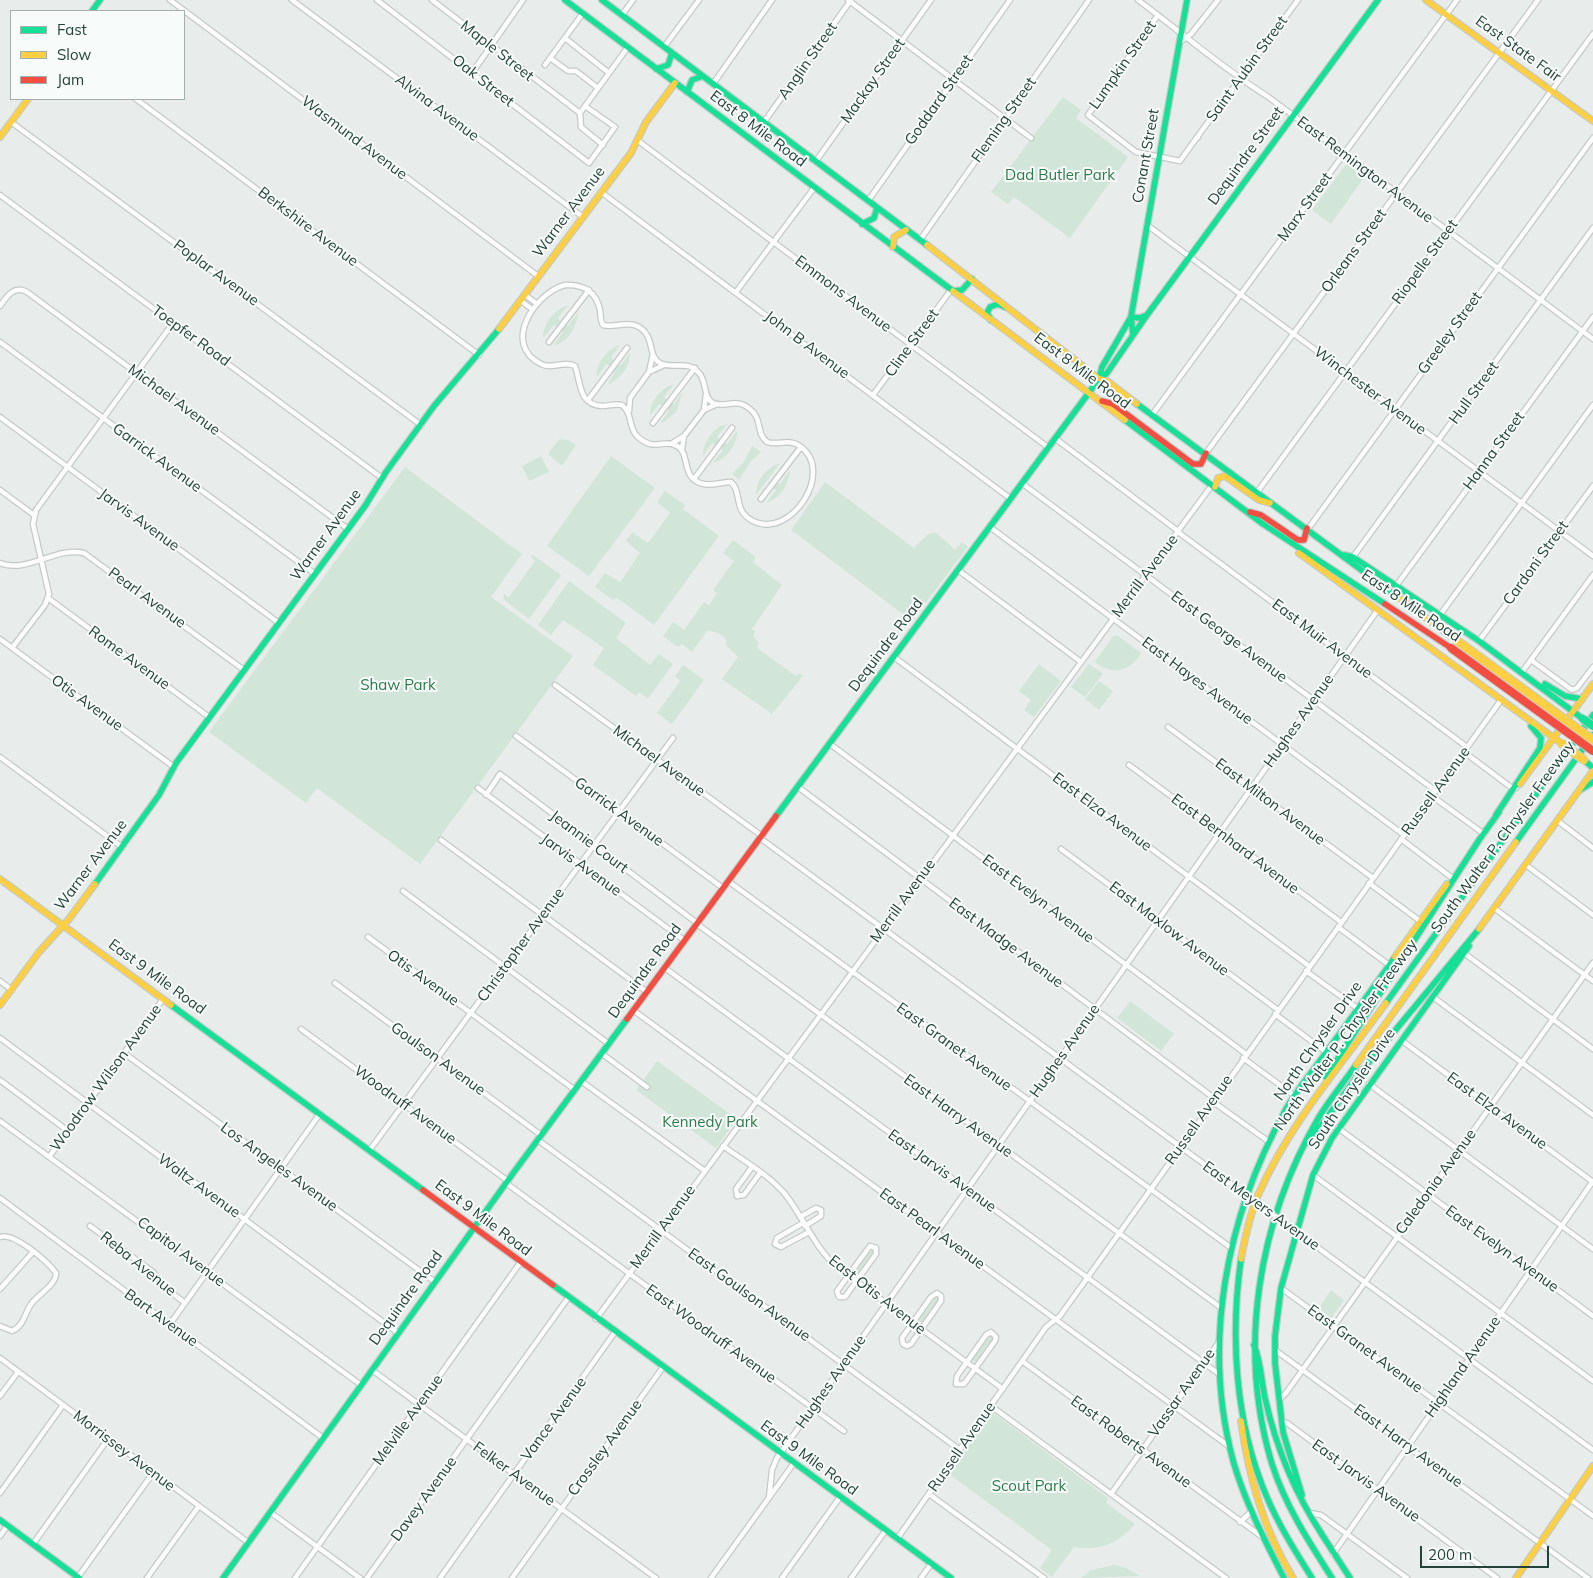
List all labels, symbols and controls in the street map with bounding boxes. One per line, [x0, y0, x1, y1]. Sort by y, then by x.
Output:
legend [10, 10, 185, 100]
street label: East State Fair [1472, 12, 1564, 86]
street label: Saint Aubin Street [1203, 13, 1291, 125]
street label: Maple Street [457, 17, 537, 85]
street label: Lumpkin Street [1086, 17, 1160, 113]
street label: Anglin Street [775, 19, 841, 103]
text: Fast [57, 20, 87, 39]
street label: Mackay Street [837, 35, 909, 127]
text: Slow [57, 45, 91, 64]
street label: Oak Street [448, 51, 518, 111]
street label: Goddard Street [901, 51, 977, 149]
text: Jam [57, 70, 84, 89]
street label: Alvina Avenue [392, 71, 482, 145]
street label: Fleming Street [968, 74, 1040, 166]
street label: East 8 Mile Road [706, 87, 810, 171]
street label: Wasmund Avenue [297, 92, 411, 184]
street label: Dequindre Street [1204, 103, 1288, 209]
street label: Conant Street [1129, 107, 1163, 205]
street label: East Remington Avenue [1293, 113, 1437, 227]
street label: Warner Avenue [529, 163, 609, 261]
park label: Dad Butler Park [1005, 166, 1115, 184]
street label: Marx Street [1274, 169, 1336, 245]
street label: Berkshire Avenue [254, 183, 362, 271]
street label: Orleans Street [1318, 206, 1390, 296]
street label: Riopelle Street [1388, 216, 1462, 308]
street label: Poplar Avenue [170, 236, 262, 310]
street label: Emmons Avenue [791, 252, 895, 336]
street label: Greeley Street [1414, 288, 1486, 378]
street label: Toepfer Road [148, 301, 234, 371]
street label: Cline Street [881, 305, 943, 381]
street label: John B Avenue [761, 307, 853, 383]
street label: East 8 Mile Road [1030, 329, 1134, 413]
street label: Winchester Avenue [1310, 343, 1430, 439]
street label: Hull Street [1445, 358, 1503, 428]
street label: Michael Avenue [124, 361, 224, 439]
street label: Hanna Street [1460, 408, 1528, 494]
street label: Garrick Avenue [109, 420, 205, 496]
street label: Jarvis Avenue [95, 485, 183, 555]
street label: Warner Avenue [287, 486, 365, 584]
street label: Cardoni Street [1499, 517, 1573, 609]
street label: Merrill Avenue [1108, 531, 1182, 621]
street label: Pearl Avenue [105, 564, 189, 632]
street label: East 8 Mile Road [1358, 566, 1464, 646]
street label: East George Avenue [1167, 587, 1291, 687]
street label: Dequindre Road [845, 595, 927, 695]
street label: East Muir Avenue [1268, 595, 1376, 683]
street label: Rome Avenue [85, 622, 173, 694]
street label: East Hayes Avenue [1138, 633, 1256, 729]
street label: Otis Avenue [48, 671, 126, 735]
street label: Hughes Avenue [1260, 671, 1338, 771]
park label: Shaw Park [360, 676, 436, 694]
street label: Michael Avenue [609, 722, 709, 800]
street label: South Walter P. Chrysler Freeway [1427, 738, 1579, 936]
street label: Russell Avenue [1398, 743, 1474, 839]
street label: East Milton Avenue [1211, 755, 1329, 849]
street label: East Elza Avenue [1049, 769, 1155, 855]
street label: Garrick Avenue [571, 774, 667, 850]
street label: East Bernhard Avenue [1168, 790, 1302, 898]
street label: Jeannie Court [546, 807, 632, 877]
street label: Warner Avenue [51, 816, 131, 914]
street label: Jarvis Avenue [537, 830, 625, 900]
street label: East Evelyn Avenue [979, 851, 1097, 947]
street label: Merrill Avenue [867, 856, 939, 946]
street label: East Maxlow Avenue [1106, 878, 1232, 980]
street label: Christopher Avenue [474, 884, 568, 1006]
street label: East Madge Avenue [945, 894, 1067, 992]
street label: Dequindre Road [605, 920, 685, 1022]
street label: East 9 Mile Road [105, 936, 209, 1018]
street label: North Walter P. Chrysler Freeway [1271, 936, 1421, 1134]
street label: Otis Avenue [384, 946, 462, 1010]
street label: North Chrysler Drive [1270, 978, 1366, 1104]
street label: East Granet Avenue [893, 999, 1015, 1095]
street label: Woodrow Wilson Avenue [47, 1001, 165, 1155]
street label: Hughes Avenue [1026, 1001, 1104, 1101]
street label: Goulson Avenue [387, 1019, 489, 1099]
street label: South Chrysler Drive [1305, 1025, 1399, 1153]
street label: Woodruff Avenue [350, 1062, 460, 1148]
street label: East Elza Avenue [1443, 1069, 1551, 1153]
street label: East Harry Avenue [900, 1070, 1016, 1162]
street label: Russell Avenue [1161, 1072, 1237, 1168]
park label: Kennedy Park [662, 1113, 758, 1131]
street label: Los Angeles Avenue [217, 1118, 341, 1216]
street label: East Jarvis Avenue [884, 1126, 1000, 1216]
street label: Caledonia Avenue [1392, 1126, 1480, 1238]
street label: Waltz Avenue [154, 1150, 244, 1222]
street label: East Meyers Avenue [1199, 1158, 1323, 1254]
street label: East 9 Mile Road [431, 1176, 535, 1260]
street label: Merrill Avenue [627, 1182, 699, 1272]
street label: East Pearl Avenue [876, 1185, 988, 1273]
street label: East Evelyn Avenue [1442, 1202, 1562, 1296]
street label: Capitol Avenue [134, 1213, 228, 1291]
street label: Reba Avenue [96, 1228, 180, 1300]
street label: East Goulson Avenue [684, 1245, 814, 1345]
street label: Dequindre Road [366, 1247, 446, 1349]
street label: East Otis Avenue [825, 1252, 929, 1338]
street label: East Woodruff Avenue [642, 1281, 780, 1387]
street label: Bart Avenue [121, 1285, 201, 1351]
street label: East Granet Avenue [1304, 1301, 1426, 1397]
street label: Highland Avenue [1421, 1313, 1505, 1421]
street label: Hughes Avenue [792, 1332, 870, 1432]
street label: Vassar Avenue [1145, 1345, 1219, 1441]
street label: Melville Avenue [369, 1371, 447, 1469]
street label: Vance Avenue [518, 1374, 590, 1464]
street label: East Roberts Avenue [1067, 1392, 1195, 1492]
street label: Crossley Avenue [564, 1396, 646, 1500]
street label: Russell Avenue [924, 1399, 1000, 1495]
street label: East Harry Avenue [1350, 1400, 1466, 1492]
street label: Morrissey Avenue [69, 1407, 179, 1495]
street label: East 9 Mile Road [757, 1417, 861, 1499]
street label: East Jarvis Avenue [1308, 1436, 1424, 1526]
street label: Felker Avenue [469, 1438, 559, 1510]
street label: Davey Avenue [387, 1453, 461, 1545]
park label: Scout Park [992, 1477, 1066, 1495]
scale bar [1423, 1536, 1552, 1568]
text: 200 m [1428, 1545, 1472, 1564]

